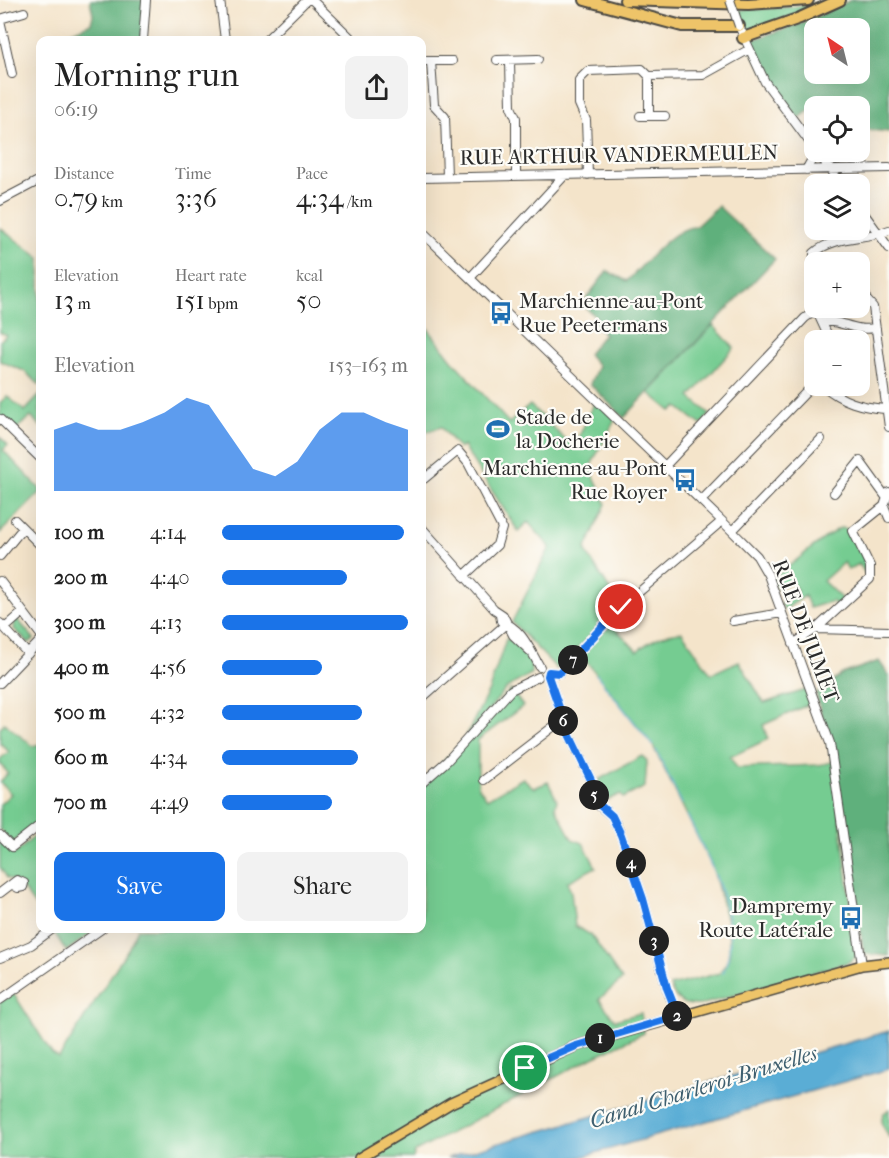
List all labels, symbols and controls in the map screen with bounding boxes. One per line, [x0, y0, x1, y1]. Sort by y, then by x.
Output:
north arrow [804, 18, 870, 84]
map controls [804, 18, 870, 396]
text: Morning run [54, 56, 239, 95]
button: share [345, 56, 408, 119]
button: locate [804, 96, 870, 162]
text: 06:19 [54, 98, 98, 121]
street label: RUE ARTHUR VANDERMEULEN [459, 140, 779, 170]
text: Distance [54, 164, 114, 183]
text: Time [175, 164, 211, 183]
text: Pace [296, 164, 328, 183]
button: layers [804, 174, 870, 240]
text: 0.79 [54, 183, 98, 214]
text: 3:36 [175, 183, 217, 214]
text: 4:34 [296, 183, 344, 214]
text: km [98, 192, 123, 211]
text: /km [344, 192, 373, 211]
button: + [804, 252, 870, 318]
text: Elevation [54, 266, 119, 285]
text: Heart rate [175, 266, 247, 285]
text: kcal [296, 266, 323, 285]
text: 13 [54, 285, 74, 316]
text: 151 [175, 285, 205, 316]
text: 50 [296, 285, 322, 316]
place label: Marchienne-au-Pont Rue Peetermans [519, 289, 704, 337]
text: m [74, 294, 91, 313]
text: bpm [205, 294, 238, 313]
bus stop icon: Marchienne-au-Pont Rue Peetermans [488, 300, 514, 326]
button: − [804, 330, 870, 396]
text: Elevation [54, 354, 135, 377]
text: 153–163 m [328, 354, 408, 377]
place label: Stade de la Docherie [515, 405, 619, 453]
sports icon: Stade de la Docherie [485, 416, 511, 442]
place label: Marchienne-au-Pont Rue Royer [482, 456, 667, 504]
bus stop icon: Marchienne-au-Pont Rue Royer [672, 467, 698, 493]
text: 100 m [54, 521, 104, 544]
text: 4:14 [150, 521, 186, 544]
street label: RUE DE JUMET [768, 556, 845, 707]
text: 200 m [54, 566, 107, 589]
text: 4:40 [150, 566, 190, 589]
pin [595, 581, 646, 632]
icon: check [604, 590, 637, 623]
text: 300 m [54, 611, 105, 634]
text: 4:13 [150, 611, 182, 634]
pin: 7 [558, 645, 588, 675]
text: 7 [569, 650, 577, 669]
text: 400 m [54, 656, 109, 679]
text: 4:56 [150, 656, 186, 679]
text: 500 m [54, 701, 106, 724]
text: 4:32 [150, 701, 185, 724]
pin: 6 [548, 706, 578, 736]
text: 6 [559, 711, 567, 730]
text: 600 m [54, 746, 108, 769]
text: 4:34 [150, 746, 187, 769]
pin: 5 [579, 780, 609, 810]
text: 5 [591, 785, 597, 804]
text: 700 m [54, 791, 107, 814]
text: 4:49 [150, 791, 189, 814]
pin: 4 [616, 848, 646, 878]
button: Save [54, 852, 225, 921]
button: Share [237, 852, 408, 921]
text: 4 [626, 853, 636, 872]
place label: Dampremy Route Latérale [698, 894, 834, 942]
bus stop icon: Dampremy Route Latérale [838, 905, 864, 931]
pin: 3 [639, 926, 669, 956]
text: 3 [651, 931, 657, 950]
pin: 2 [662, 1001, 692, 1031]
text: 2 [673, 1006, 681, 1025]
pin: 1 [585, 1023, 615, 1053]
text: 1 [597, 1028, 603, 1047]
water label: Canal Charleroi-Bruxelles [586, 1040, 821, 1134]
pin [499, 1042, 550, 1093]
icon: arrive [508, 1051, 541, 1084]

